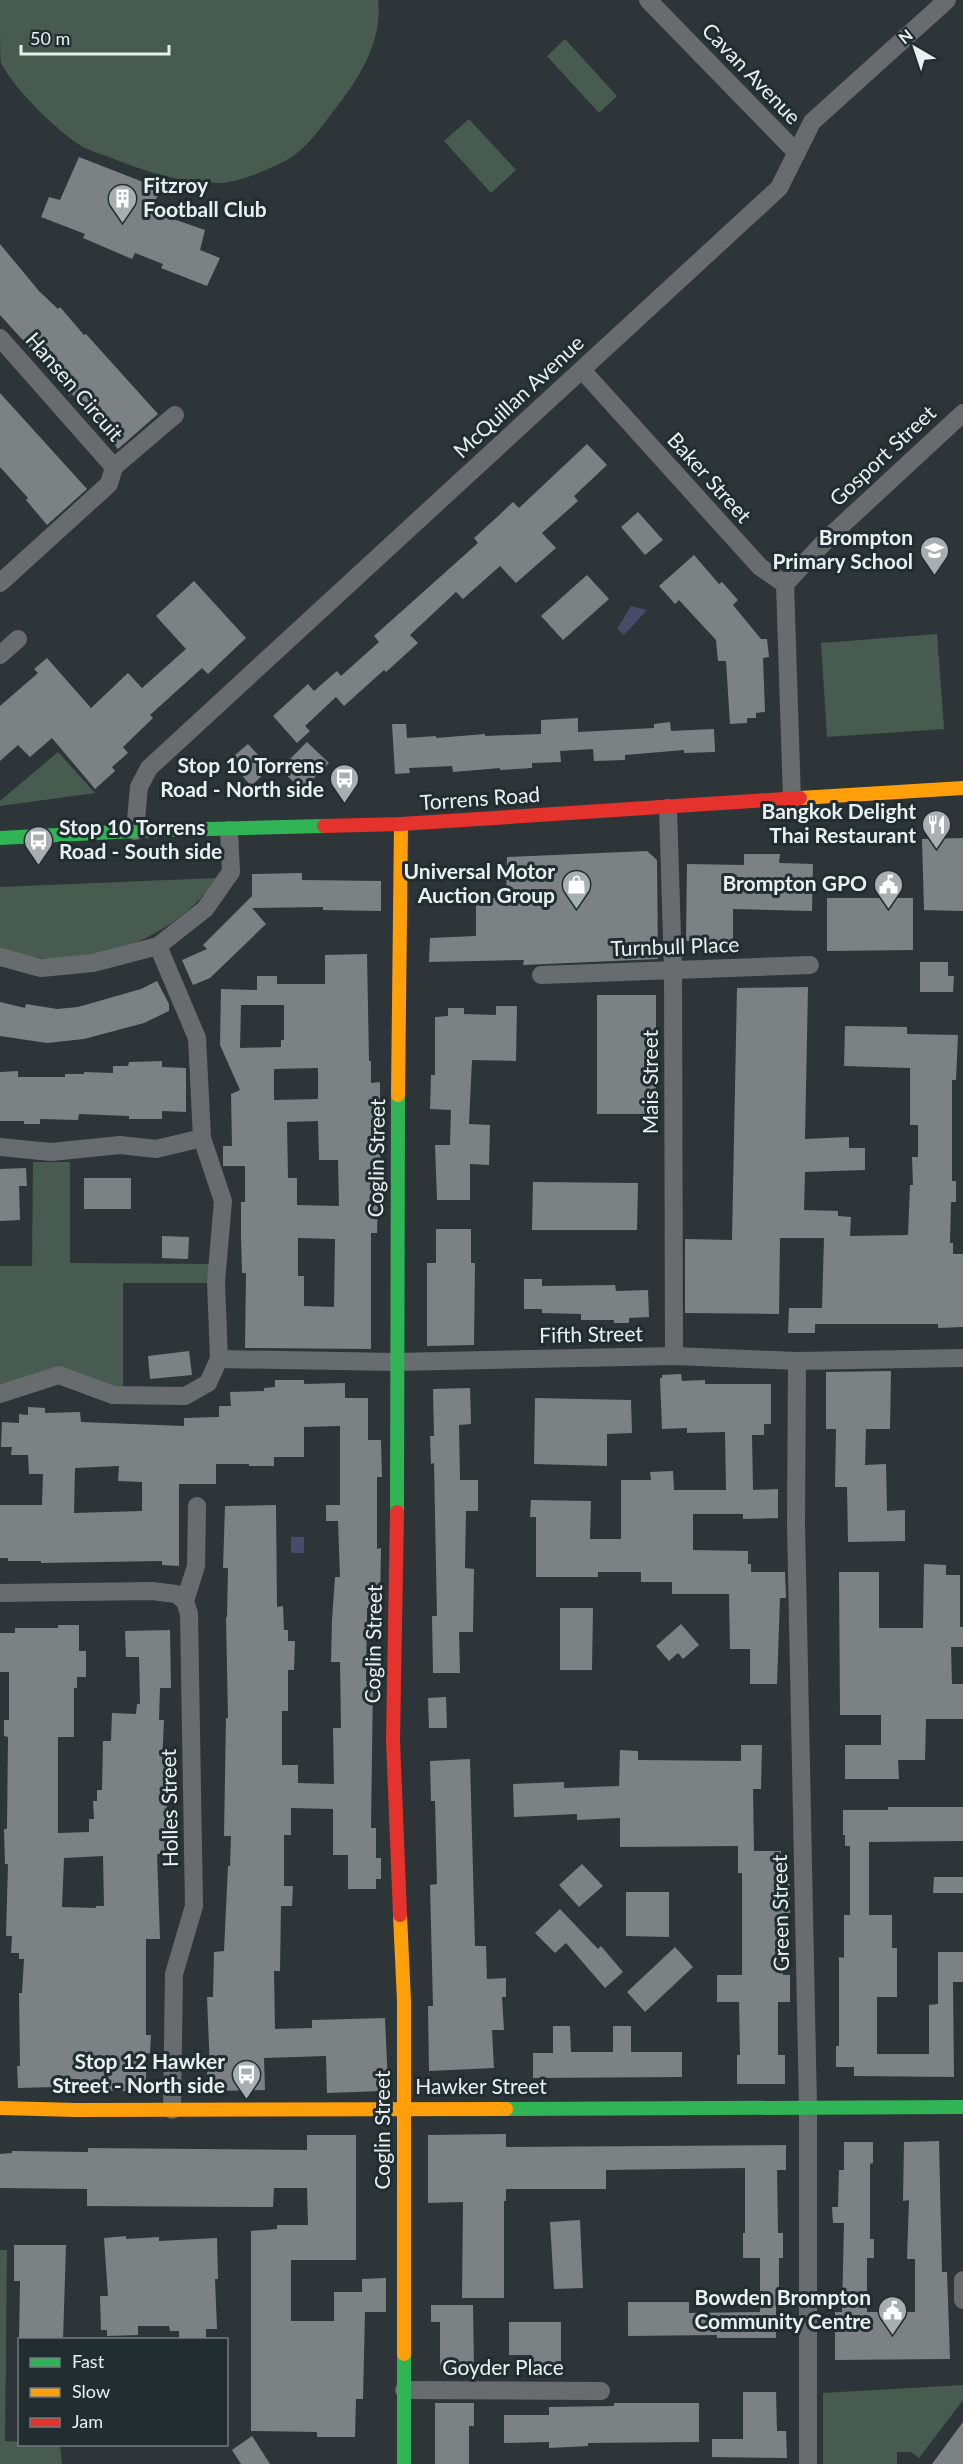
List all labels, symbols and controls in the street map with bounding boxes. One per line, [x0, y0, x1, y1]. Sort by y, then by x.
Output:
street label: Cavan Avenue [698, 17, 807, 129]
scale bar [21, 18, 170, 56]
north arrow [885, 18, 945, 78]
text: N [894, 25, 916, 47]
text: 50 m [30, 27, 70, 49]
place label: Fitzroy Football Club [143, 172, 267, 221]
building icon: Fitzroy Football Club [106, 182, 138, 224]
street label: Hansen Circuit [21, 327, 129, 446]
street label: McQuillan Avenue [448, 329, 588, 463]
street label: Gosport Street [824, 399, 940, 510]
street label: Baker Street [663, 427, 757, 528]
place label: Brompton Primary School [772, 524, 913, 573]
school or university icon: Brompton Primary School [918, 534, 950, 576]
place label: Stop 10 Torrens Road - North side [160, 752, 324, 801]
bus stop icon: Stop 10 Torrens Road - North side [329, 762, 361, 804]
street label: Torrens Road [419, 781, 541, 814]
place label: Bangkok Delight Thai Restaurant [761, 798, 916, 847]
restaurant icon: Bangkok Delight Thai Restaurant [921, 808, 953, 850]
place label: Stop 10 Torrens Road - South side [59, 814, 222, 863]
bus stop icon: Stop 10 Torrens Road - South side [22, 824, 54, 866]
place label: Universal Motor Auction Group [404, 858, 555, 907]
shop icon: Universal Motor Auction Group [560, 868, 592, 910]
public building icon: Brompton GPO [872, 868, 904, 910]
place label: Brompton GPO [722, 870, 867, 895]
street label: Turnbull Place [610, 931, 740, 960]
street label: Mais Street [637, 1029, 662, 1134]
street label: Coglin Street [362, 1098, 389, 1218]
street label: Fifth Street [539, 1320, 643, 1347]
street label: Coglin Street [359, 1584, 386, 1704]
street label: Holles Street [155, 1748, 182, 1867]
street label: Green Street [766, 1854, 793, 1972]
place label: Stop 12 Hawker Street - North side [52, 2048, 225, 2097]
bus stop icon: Stop 12 Hawker Street - North side [230, 2058, 262, 2100]
street label: Coglin Street [369, 2070, 394, 2189]
street label: Hawker Street [415, 2073, 547, 2098]
place label: Bowden Brompton Community Centre [694, 2284, 871, 2333]
public building icon: Bowden Brompton Community Centre [876, 2294, 908, 2336]
legend [18, 2338, 228, 2446]
text: Fast [72, 2350, 105, 2372]
street label: Goyder Place [442, 2354, 564, 2379]
text: Slow [72, 2380, 110, 2402]
text: Jam [72, 2410, 103, 2432]

